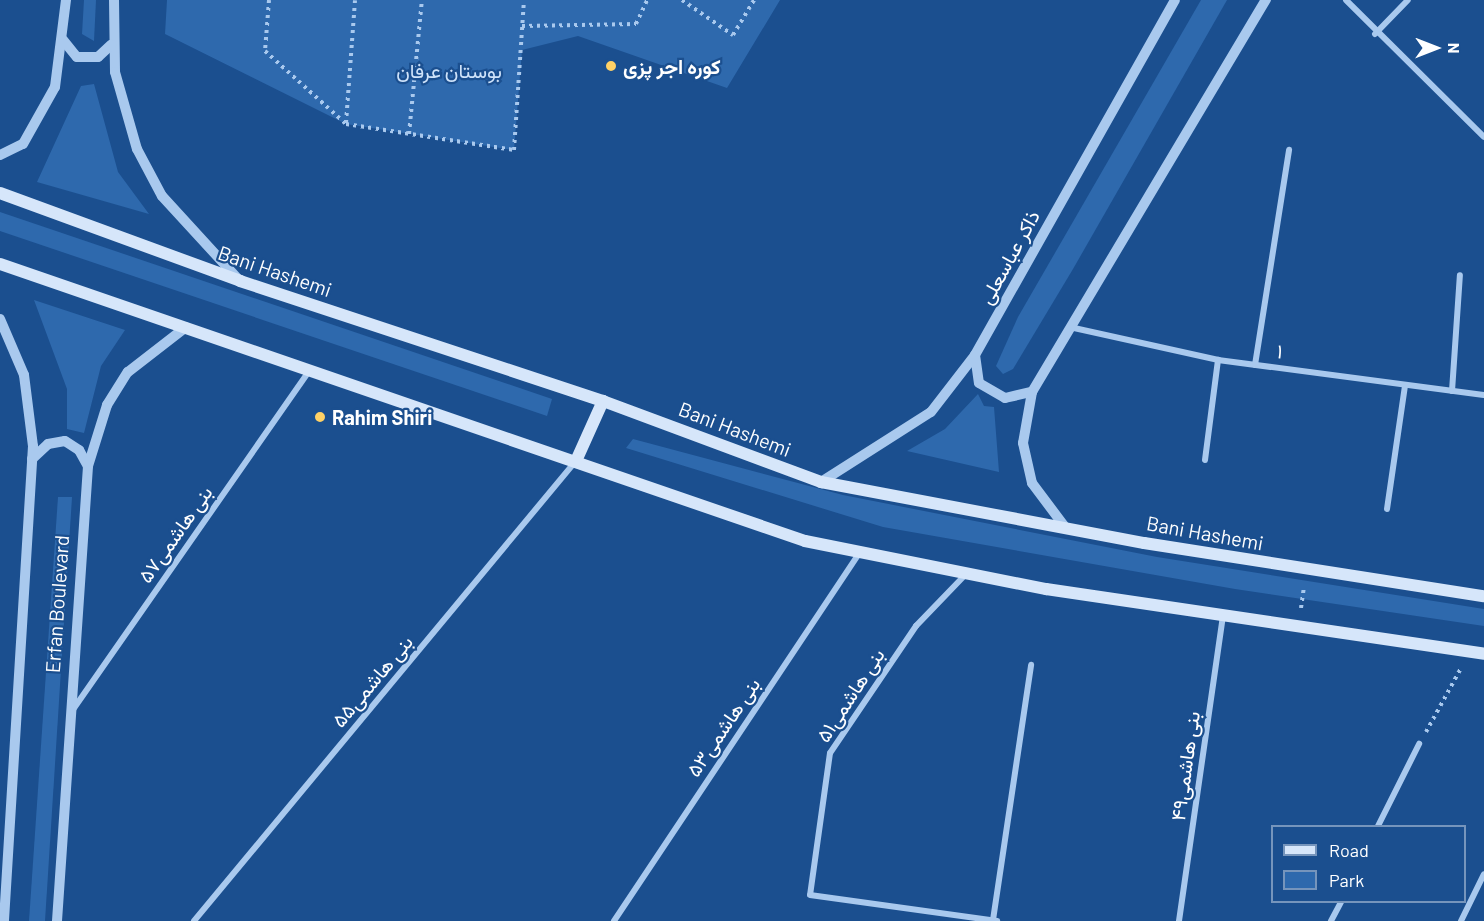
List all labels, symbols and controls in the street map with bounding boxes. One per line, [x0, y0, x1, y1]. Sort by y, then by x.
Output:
north arrow [1406, 18, 1466, 78]
text: N [1445, 43, 1464, 53]
place label: کوره اجر پزی [623, 54, 721, 78]
park label: بوستان عرفان [396, 58, 502, 82]
marker: کوره اجر پزی [604, 59, 618, 73]
street label: ذاکر عباسعلی [973, 206, 1045, 308]
street label: Bani Hashemi [215, 240, 335, 302]
street label: ۱ [1275, 339, 1285, 363]
street label: Bani Hashemi [675, 397, 795, 461]
place label: Rahim Shiri [332, 405, 432, 429]
marker: Rahim Shiri [313, 410, 327, 424]
street label: بنی هاشمی۵۷ [133, 481, 217, 587]
street label: Bani Hashemi [1145, 511, 1265, 555]
street label: Erfan Boulevard [40, 534, 74, 674]
street label: بنی هاشمی۵۵ [327, 630, 417, 732]
street label: بنی هاشمی۵۱ [811, 644, 889, 746]
street label: بنی هاشمی۵۳ [681, 673, 765, 781]
street label: بنی هاشمی۴۹ [1165, 710, 1205, 822]
legend [1271, 825, 1466, 903]
text: Road [1329, 839, 1369, 861]
text: Park [1329, 869, 1364, 891]

